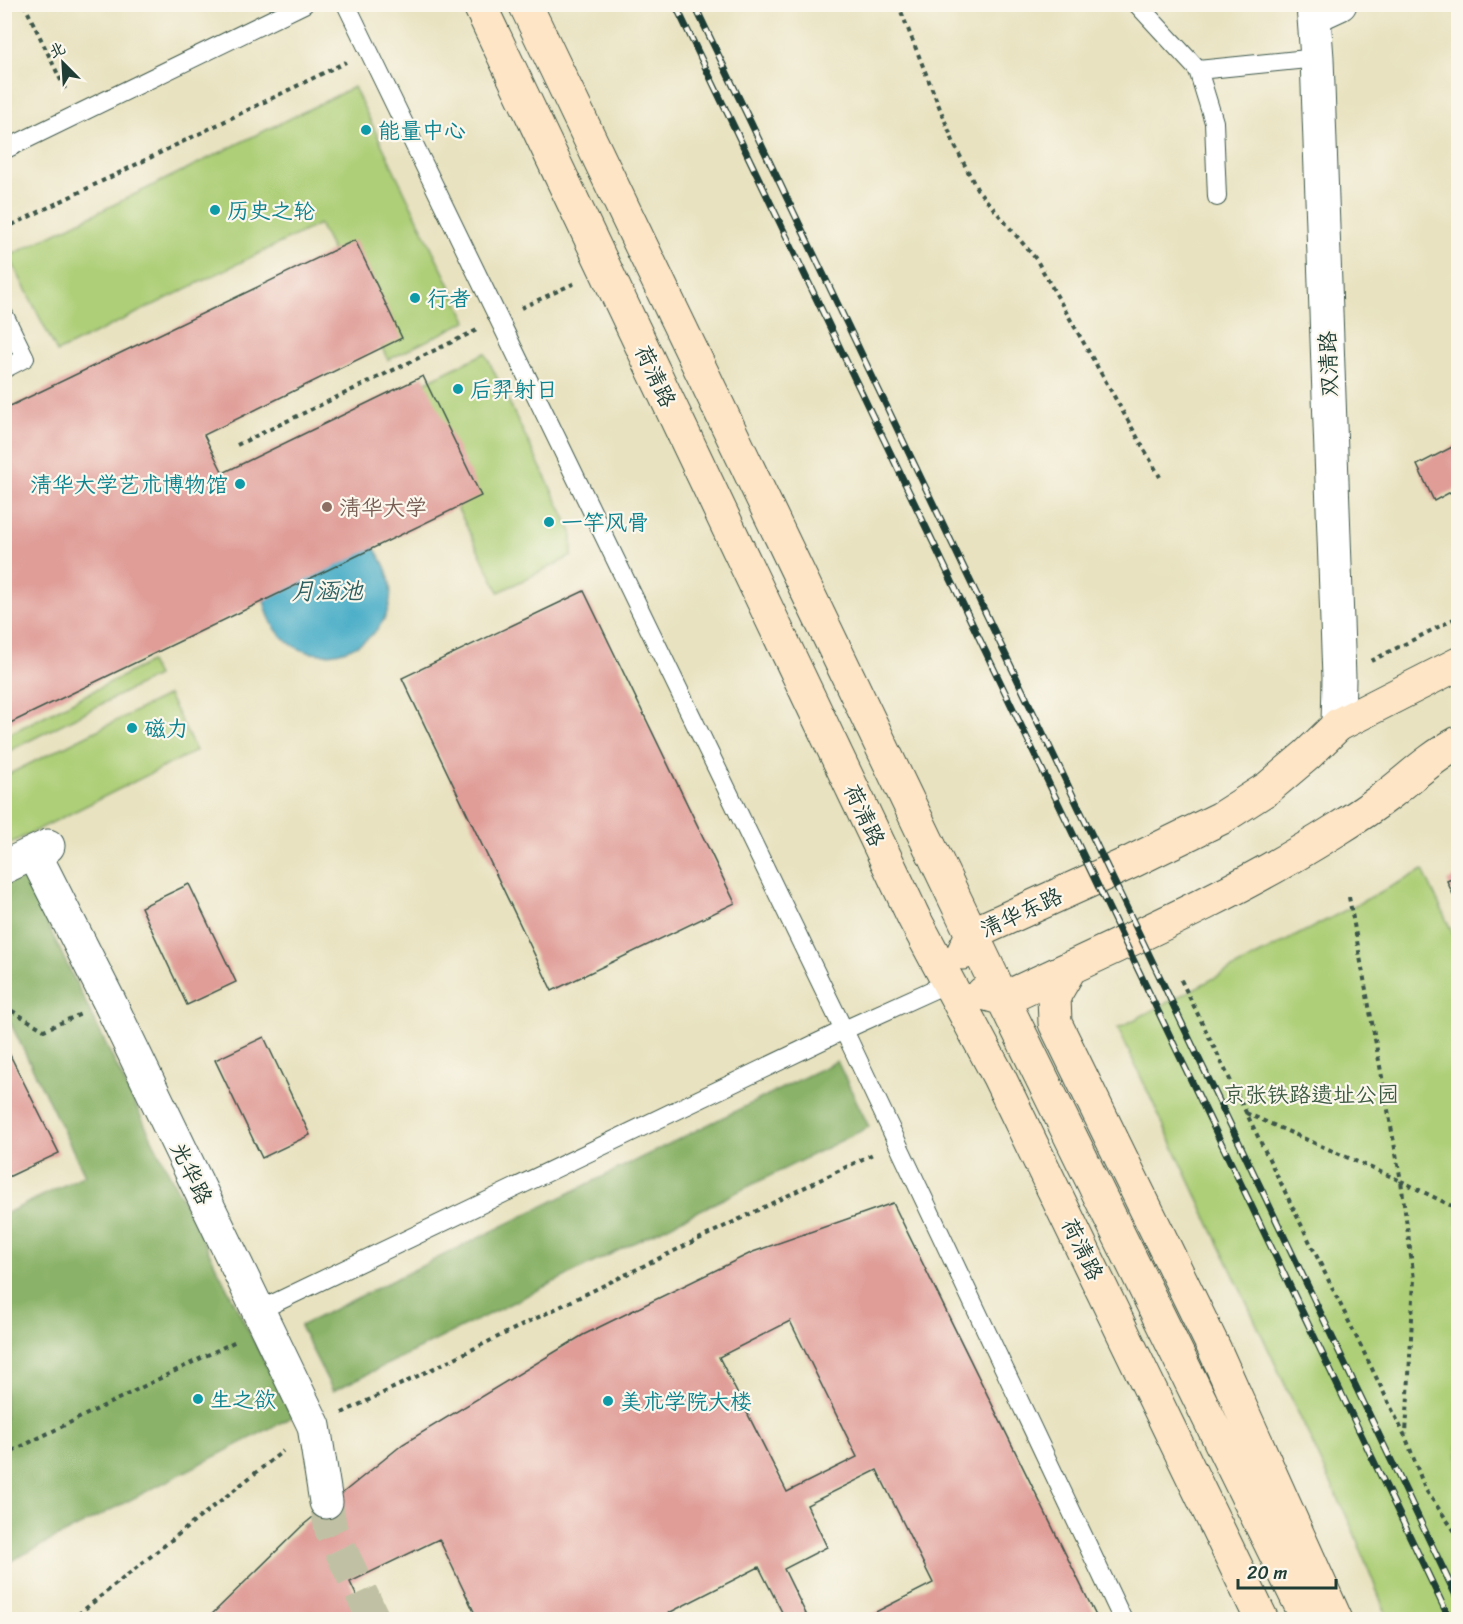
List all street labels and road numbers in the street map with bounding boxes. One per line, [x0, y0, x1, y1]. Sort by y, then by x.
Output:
street label: 双清路 [1308, 330, 1349, 398]
street label: 荷清路 [624, 338, 687, 414]
street label: 荷清路 [833, 777, 896, 853]
street label: 清华东路 [973, 876, 1069, 949]
street label: 光华路 [160, 1135, 224, 1211]
street label: 荷清路 [1051, 1211, 1115, 1287]

